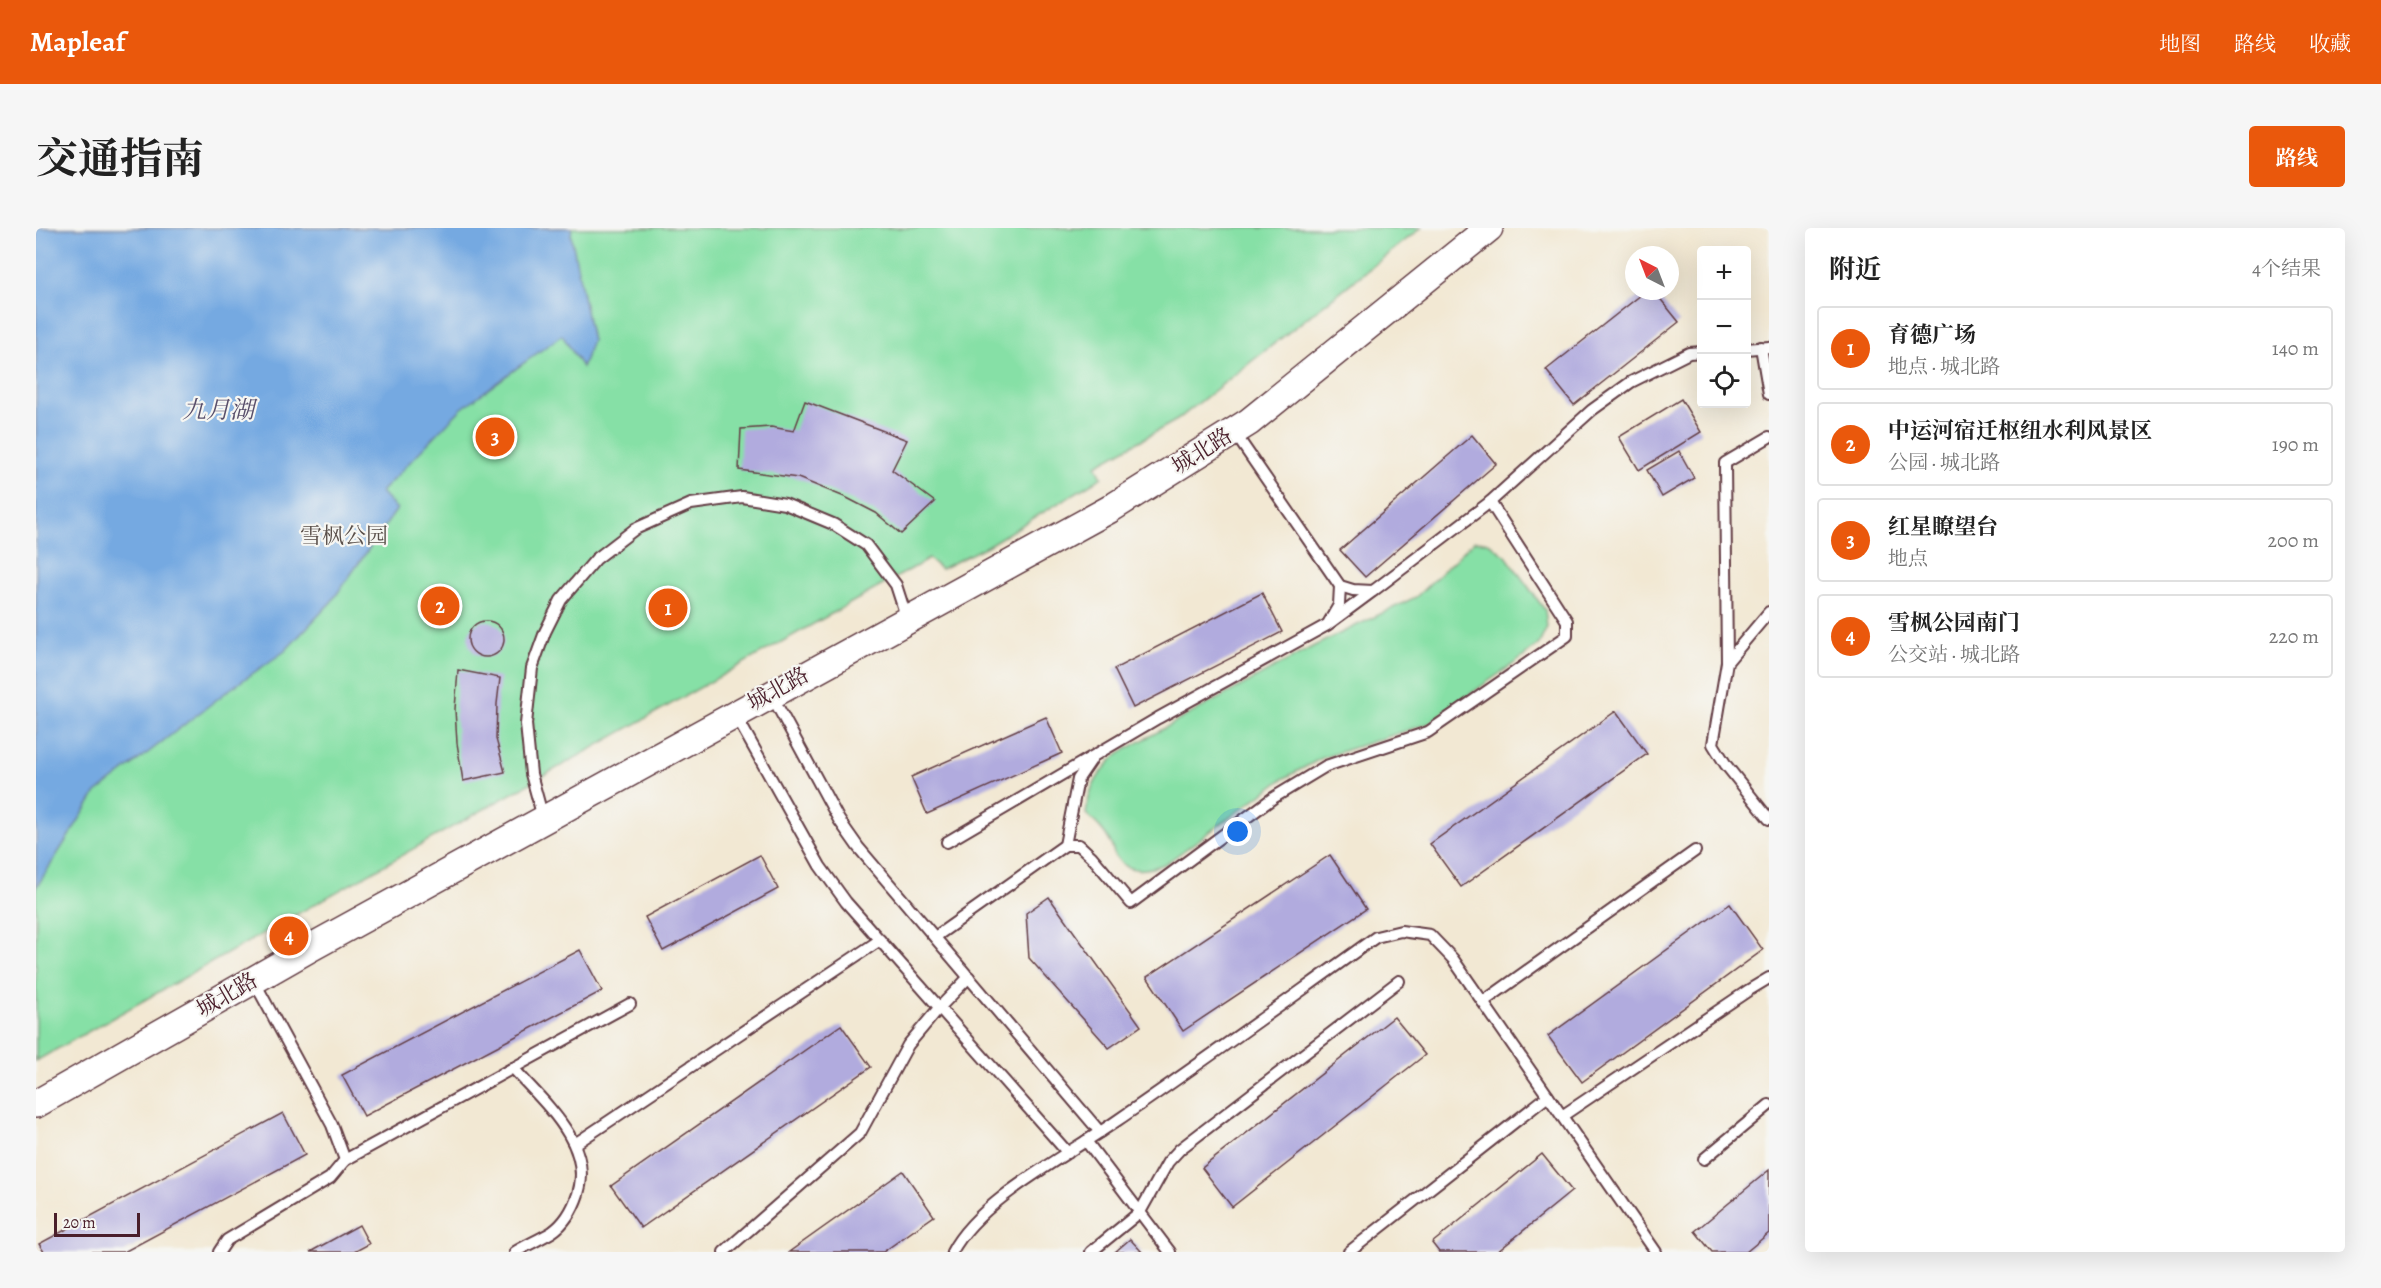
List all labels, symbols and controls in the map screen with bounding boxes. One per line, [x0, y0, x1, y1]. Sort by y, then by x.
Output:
text: Mapleaf [30, 23, 125, 61]
text: 地图 [2159, 30, 2201, 58]
text: 路线 [2234, 30, 2276, 58]
text: 收藏 [2309, 30, 2351, 58]
button: 路线 [2249, 126, 2345, 187]
text: 交通指南 [36, 130, 204, 187]
north arrow [1625, 246, 1679, 300]
map controls [1697, 246, 1751, 408]
button: + [1697, 246, 1751, 300]
text: 附近 [1829, 252, 1881, 287]
text: 4个结果 [2252, 255, 2321, 282]
button: − [1697, 300, 1751, 354]
text: 育德广场 [1888, 320, 1976, 350]
text: 1 [1847, 335, 1854, 362]
text: 140 m [2272, 335, 2319, 362]
text: 地点 · 城北路 [1888, 353, 2000, 380]
button: locate [1697, 354, 1751, 408]
water label: 九月湖 [182, 394, 258, 426]
pin: 3 [476, 414, 514, 460]
text: 中运河宿迁枢纽水利风景区 [1888, 416, 2152, 446]
street label: 城北路 [1166, 421, 1238, 481]
text: 2 [1846, 431, 1855, 458]
text: 190 m [2272, 431, 2319, 458]
text: 公园 · 城北路 [1888, 449, 2000, 476]
text: 红星瞭望台 [1888, 512, 1998, 542]
park label: 雪枫公园 [300, 521, 388, 551]
text: 3 [1846, 527, 1855, 554]
text: 200 m [2268, 527, 2319, 554]
text: 地点 [1888, 545, 1928, 572]
pin: 2 [420, 584, 460, 628]
pin: 1 [648, 586, 688, 631]
text: 雪枫公园南门 [1888, 608, 2020, 638]
text: 4 [1846, 623, 1855, 650]
text: 220 m [2269, 623, 2319, 650]
text: 公交站 · 城北路 [1888, 641, 2020, 668]
street label: 城北路 [742, 660, 814, 718]
your location [1223, 817, 1252, 846]
pin: 4 [270, 914, 308, 958]
street label: 城北路 [191, 966, 263, 1024]
scale bar [54, 1210, 140, 1238]
text: 20 m [63, 1212, 96, 1234]

